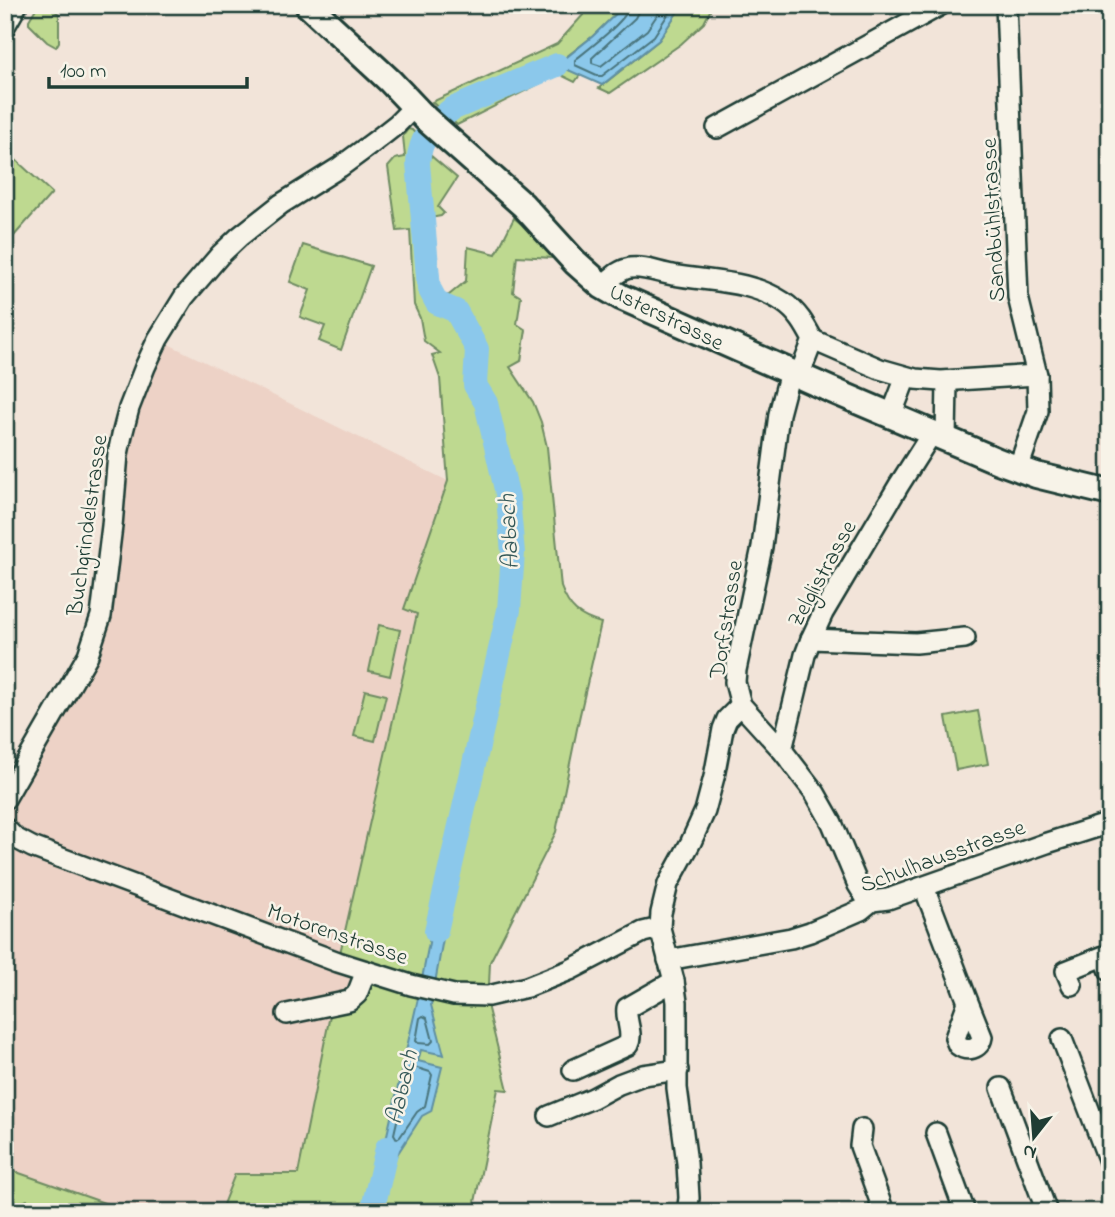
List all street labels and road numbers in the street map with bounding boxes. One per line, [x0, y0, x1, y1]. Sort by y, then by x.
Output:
street label: Sandbühlstrasse [974, 136, 1015, 303]
street label: Usterstrasse [603, 276, 730, 361]
street label: Buchgrindelstrasse [59, 432, 119, 619]
street label: Zelglistrasse [780, 514, 867, 634]
street label: Dorfstrasse [702, 557, 753, 682]
street label: Schulhausstrasse [856, 812, 1031, 903]
street label: Motorenstrasse [262, 896, 413, 975]

